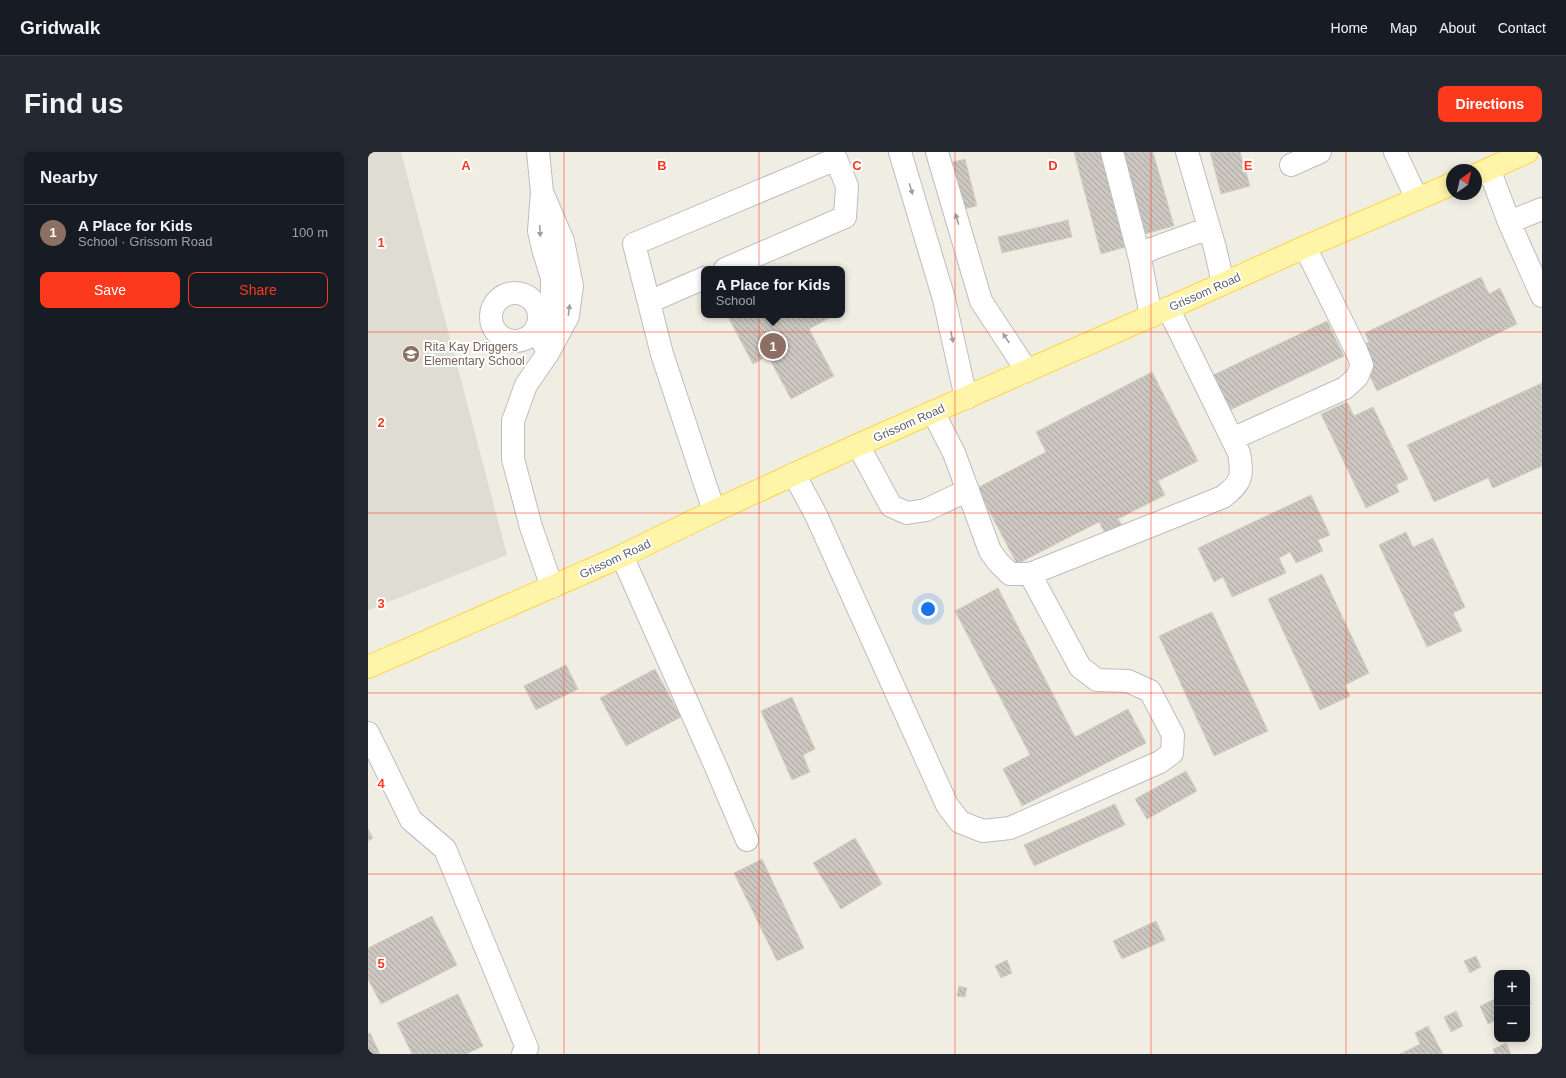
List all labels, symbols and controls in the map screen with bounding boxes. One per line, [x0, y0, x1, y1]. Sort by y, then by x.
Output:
text: Gridwalk [20, 17, 100, 38]
text: Home [1331, 20, 1368, 36]
text: Map [1390, 20, 1417, 36]
text: About [1439, 20, 1476, 36]
text: Contact [1498, 20, 1546, 36]
button: Directions [1438, 86, 1542, 122]
text: Find us [24, 88, 124, 119]
text: A [461, 158, 471, 173]
text: B [657, 158, 667, 173]
text: C [852, 158, 862, 173]
text: D [1048, 158, 1058, 173]
text: E [1244, 158, 1253, 173]
north arrow [1446, 164, 1482, 200]
text: Nearby [40, 168, 98, 187]
one-way arrow [908, 184, 914, 196]
one-way arrow [954, 213, 960, 225]
text: A Place for Kids [78, 217, 192, 234]
text: 1 [49, 225, 57, 240]
text: 100 m [292, 225, 328, 240]
one-way arrow [537, 225, 544, 237]
text: School · Grissom Road [78, 234, 212, 249]
text: 1 [377, 235, 385, 250]
popup [701, 266, 845, 318]
street label: Grissom Road [1167, 270, 1243, 314]
button: Save [40, 272, 180, 308]
button: Share [188, 272, 328, 308]
text: A Place for Kids [716, 276, 830, 293]
text: School [716, 293, 756, 308]
one-way arrow [566, 304, 572, 316]
pin: 1 [760, 331, 786, 361]
one-way arrow [950, 331, 956, 343]
one-way arrow [1002, 333, 1010, 343]
place label: Rita Kay Driggers Elementary School [424, 340, 525, 368]
school or university icon: Rita Kay Driggers Elementary School [401, 344, 421, 364]
street label: Grissom Road [871, 401, 947, 445]
text: 2 [377, 415, 385, 430]
street label: Grissom Road [577, 536, 653, 582]
text: 3 [377, 596, 385, 611]
your location [918, 599, 938, 619]
text: 4 [377, 776, 385, 791]
text: 5 [377, 956, 385, 971]
map controls [1494, 970, 1530, 1042]
button: + [1494, 970, 1530, 1006]
button: − [1494, 1006, 1530, 1042]

